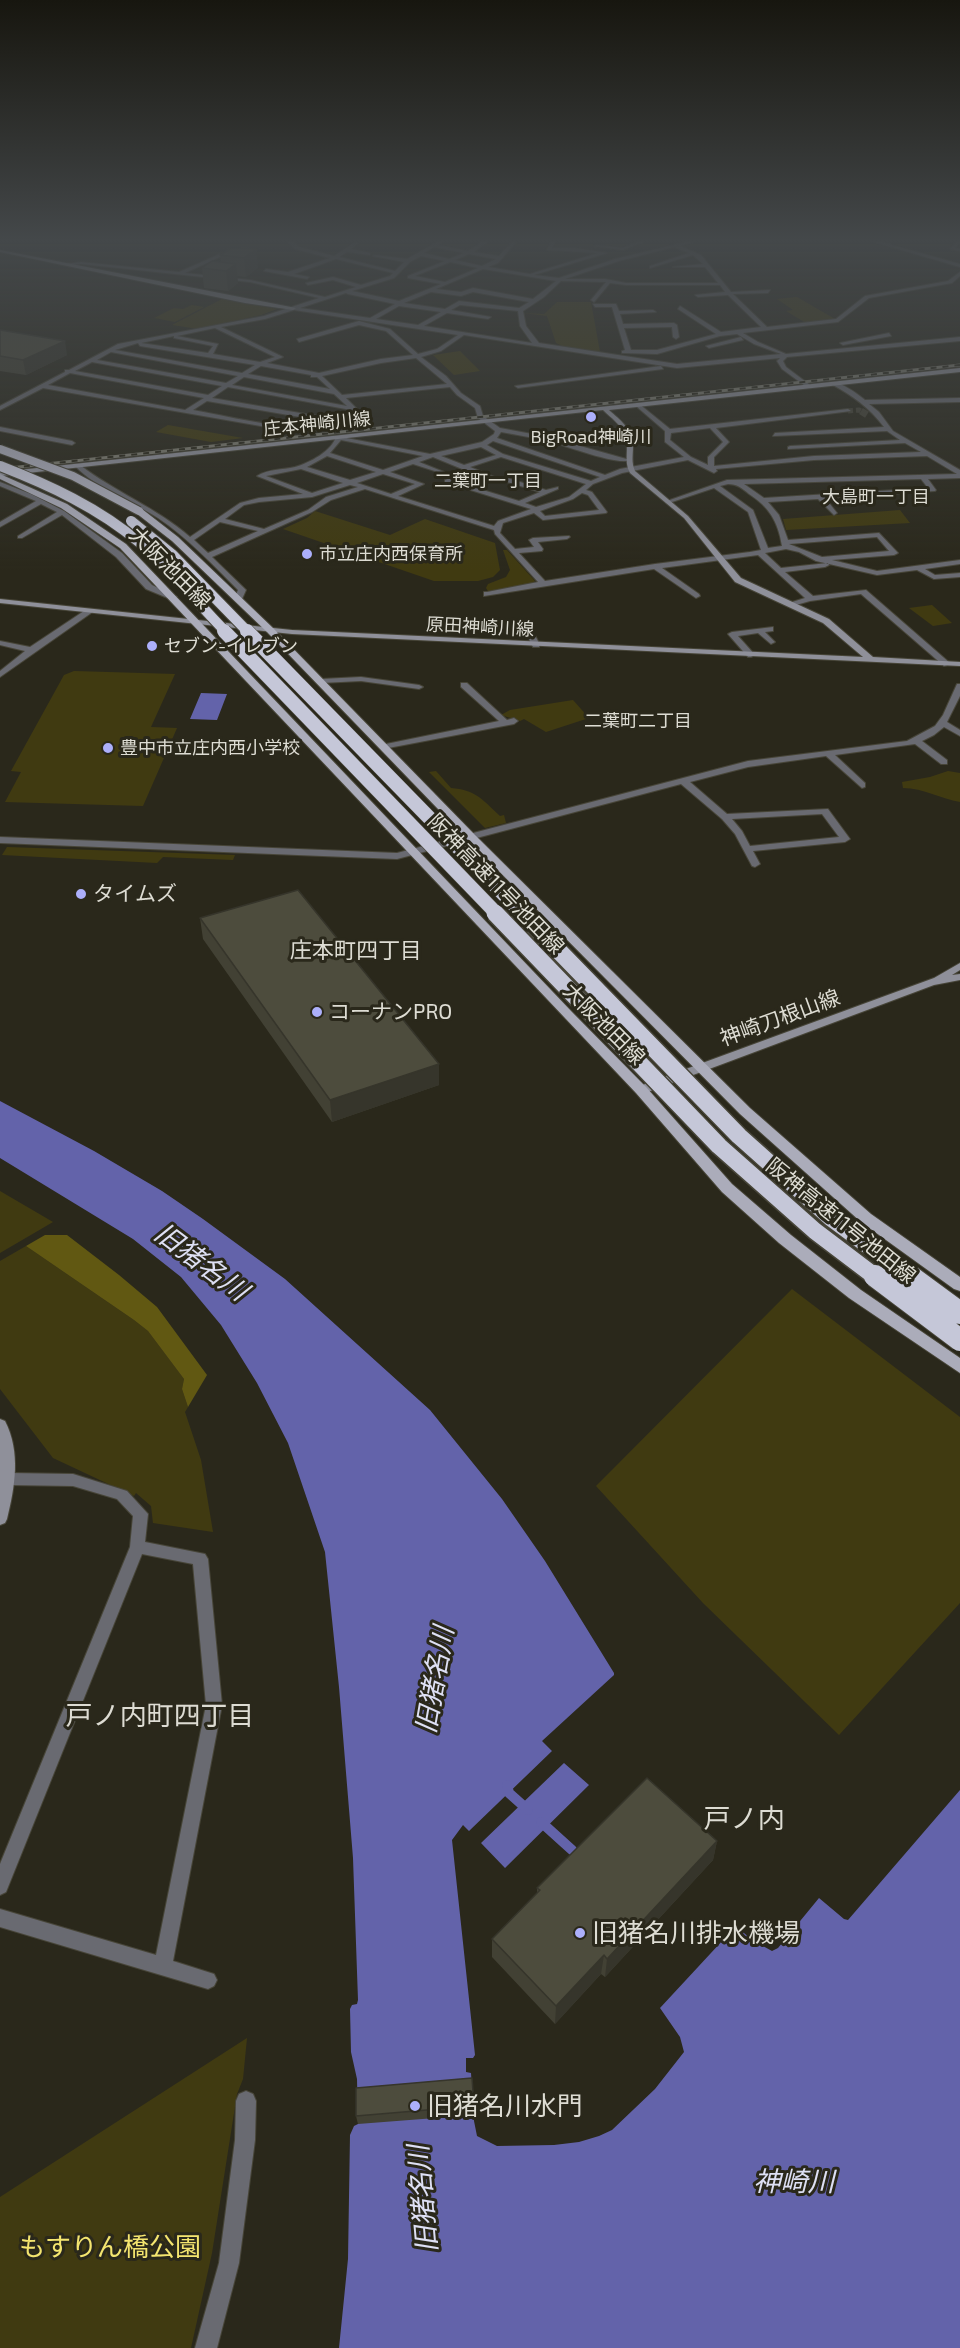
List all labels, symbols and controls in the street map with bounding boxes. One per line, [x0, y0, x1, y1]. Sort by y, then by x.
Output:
street label: 庄本神崎川線 [262, 408, 372, 440]
marker: BigRoad神崎川 [584, 410, 598, 424]
place label: BigRoad神崎川 [530, 426, 652, 448]
district label: 二葉町一丁目 [434, 470, 542, 492]
district label: 大島町一丁目 [822, 486, 930, 508]
street label: 大阪池田線 [124, 522, 216, 614]
place label: 市立庄内西保育所 [319, 543, 463, 565]
marker: 市立庄内西保育所 [300, 547, 314, 561]
street label: 原田神崎川線 [426, 613, 534, 641]
place label: セブン-イレブン [164, 635, 298, 657]
marker: セブン-イレブン [145, 639, 159, 653]
district label: 二葉町二丁目 [584, 710, 692, 732]
place label: 豊中市立庄内西小学校 [120, 737, 300, 759]
marker: 豊中市立庄内西小学校 [101, 741, 115, 755]
street label: 阪神高速11号池田線 [423, 809, 569, 959]
place label: タイムズ [93, 881, 177, 907]
marker: タイムズ [74, 887, 88, 901]
district label: 庄本町四丁目 [290, 938, 422, 964]
street label: 大阪池田線 [558, 978, 650, 1070]
street label: 神崎刀根山線 [716, 985, 844, 1051]
place label: コーナンPRO [329, 999, 452, 1025]
marker: コーナンPRO [310, 1005, 324, 1019]
street label: 阪神高速11号池田線 [761, 1153, 921, 1289]
water label: 旧猪名川 [148, 1217, 254, 1307]
water label: 旧猪名川 [410, 1624, 460, 1736]
district label: 戸ノ内町四丁目 [66, 1700, 254, 1732]
district label: 戸ノ内 [704, 1803, 784, 1835]
place label: 旧猪名川排水機場 [592, 1917, 800, 1949]
marker: 旧猪名川排水機場 [573, 1926, 587, 1940]
place label: 旧猪名川水門 [427, 2090, 583, 2122]
marker: 旧猪名川水門 [408, 2099, 422, 2113]
water label: 旧猪名川 [402, 2144, 444, 2254]
water label: 神崎川 [754, 2166, 834, 2198]
park label: もすりん橋公園 [19, 2231, 201, 2263]

